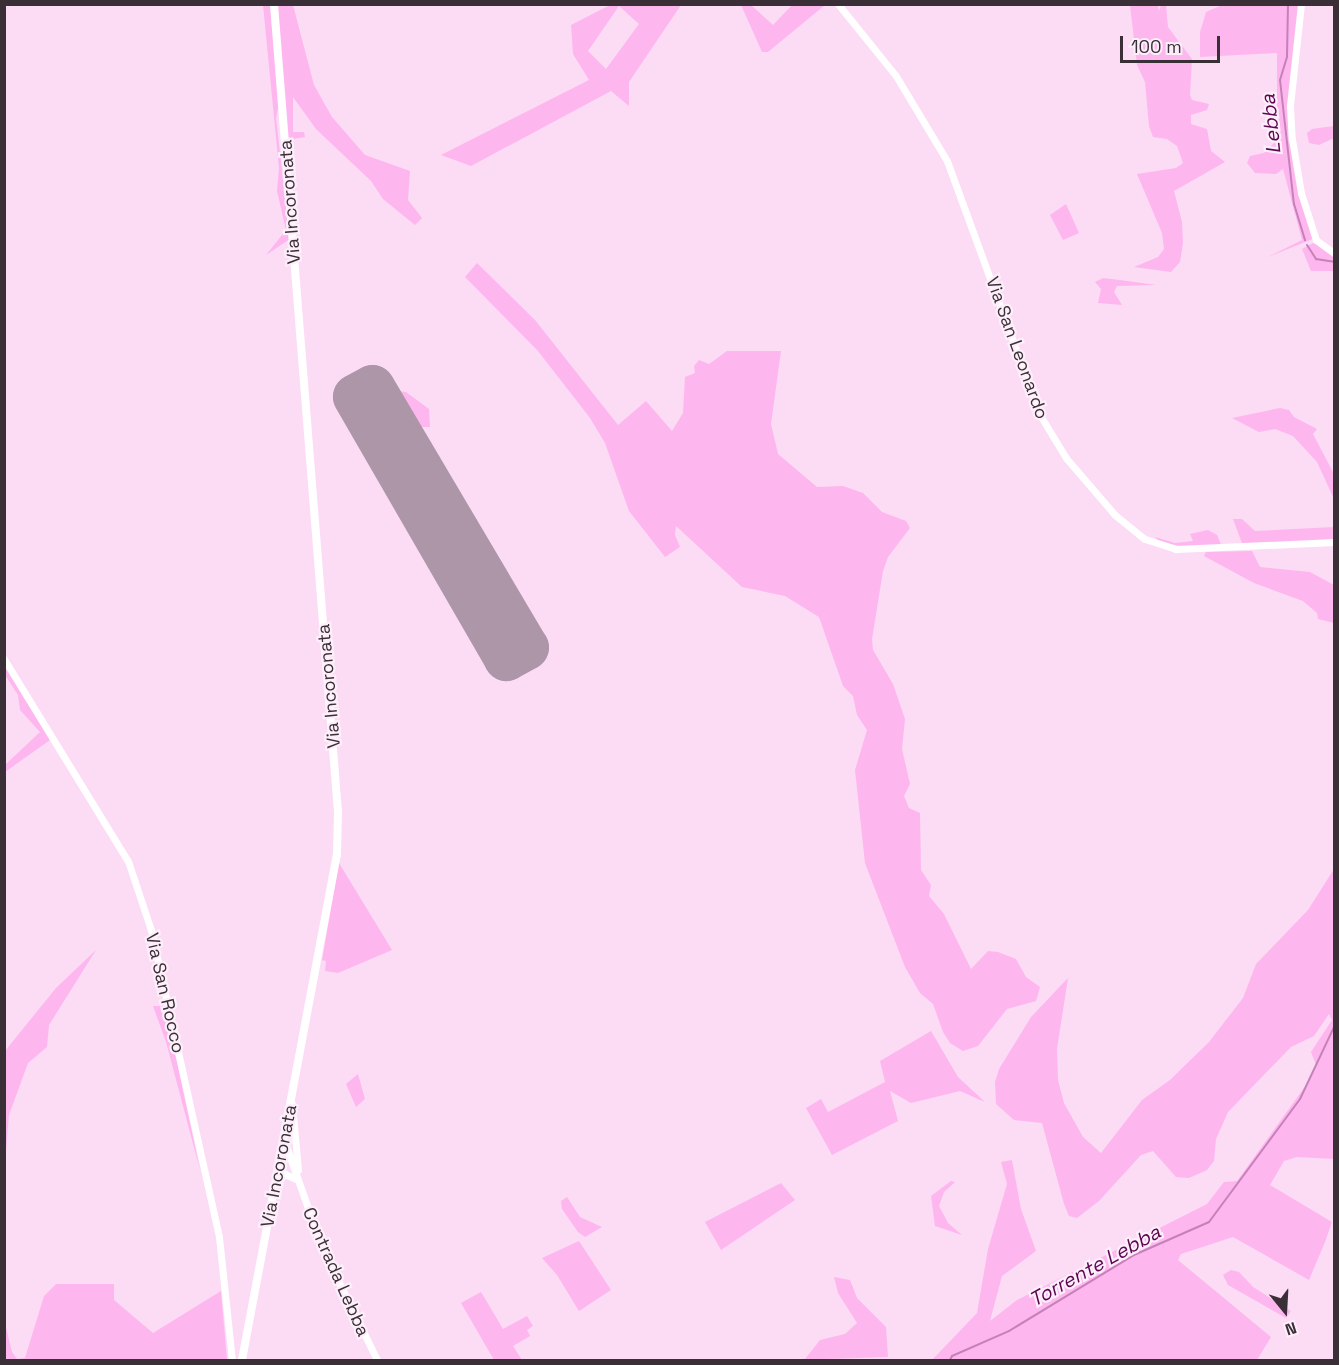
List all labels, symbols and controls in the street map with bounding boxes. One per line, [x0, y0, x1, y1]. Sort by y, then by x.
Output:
scale bar [1123, 24, 1224, 62]
text: 100 m [1131, 35, 1182, 58]
water label: Lebba [1256, 93, 1286, 155]
street label: Via Incoronata [275, 139, 305, 265]
street label: Via San Leonardo [981, 274, 1053, 422]
street label: Via Incoronata [313, 623, 345, 749]
street label: Via San Rocco [141, 931, 189, 1055]
street label: Via Incoronata [256, 1103, 302, 1229]
street label: Contrada Lebba [298, 1204, 374, 1340]
water label: Torrente Lebba [1025, 1220, 1165, 1312]
north arrow [1255, 1281, 1315, 1341]
text: N [1282, 1317, 1299, 1340]

